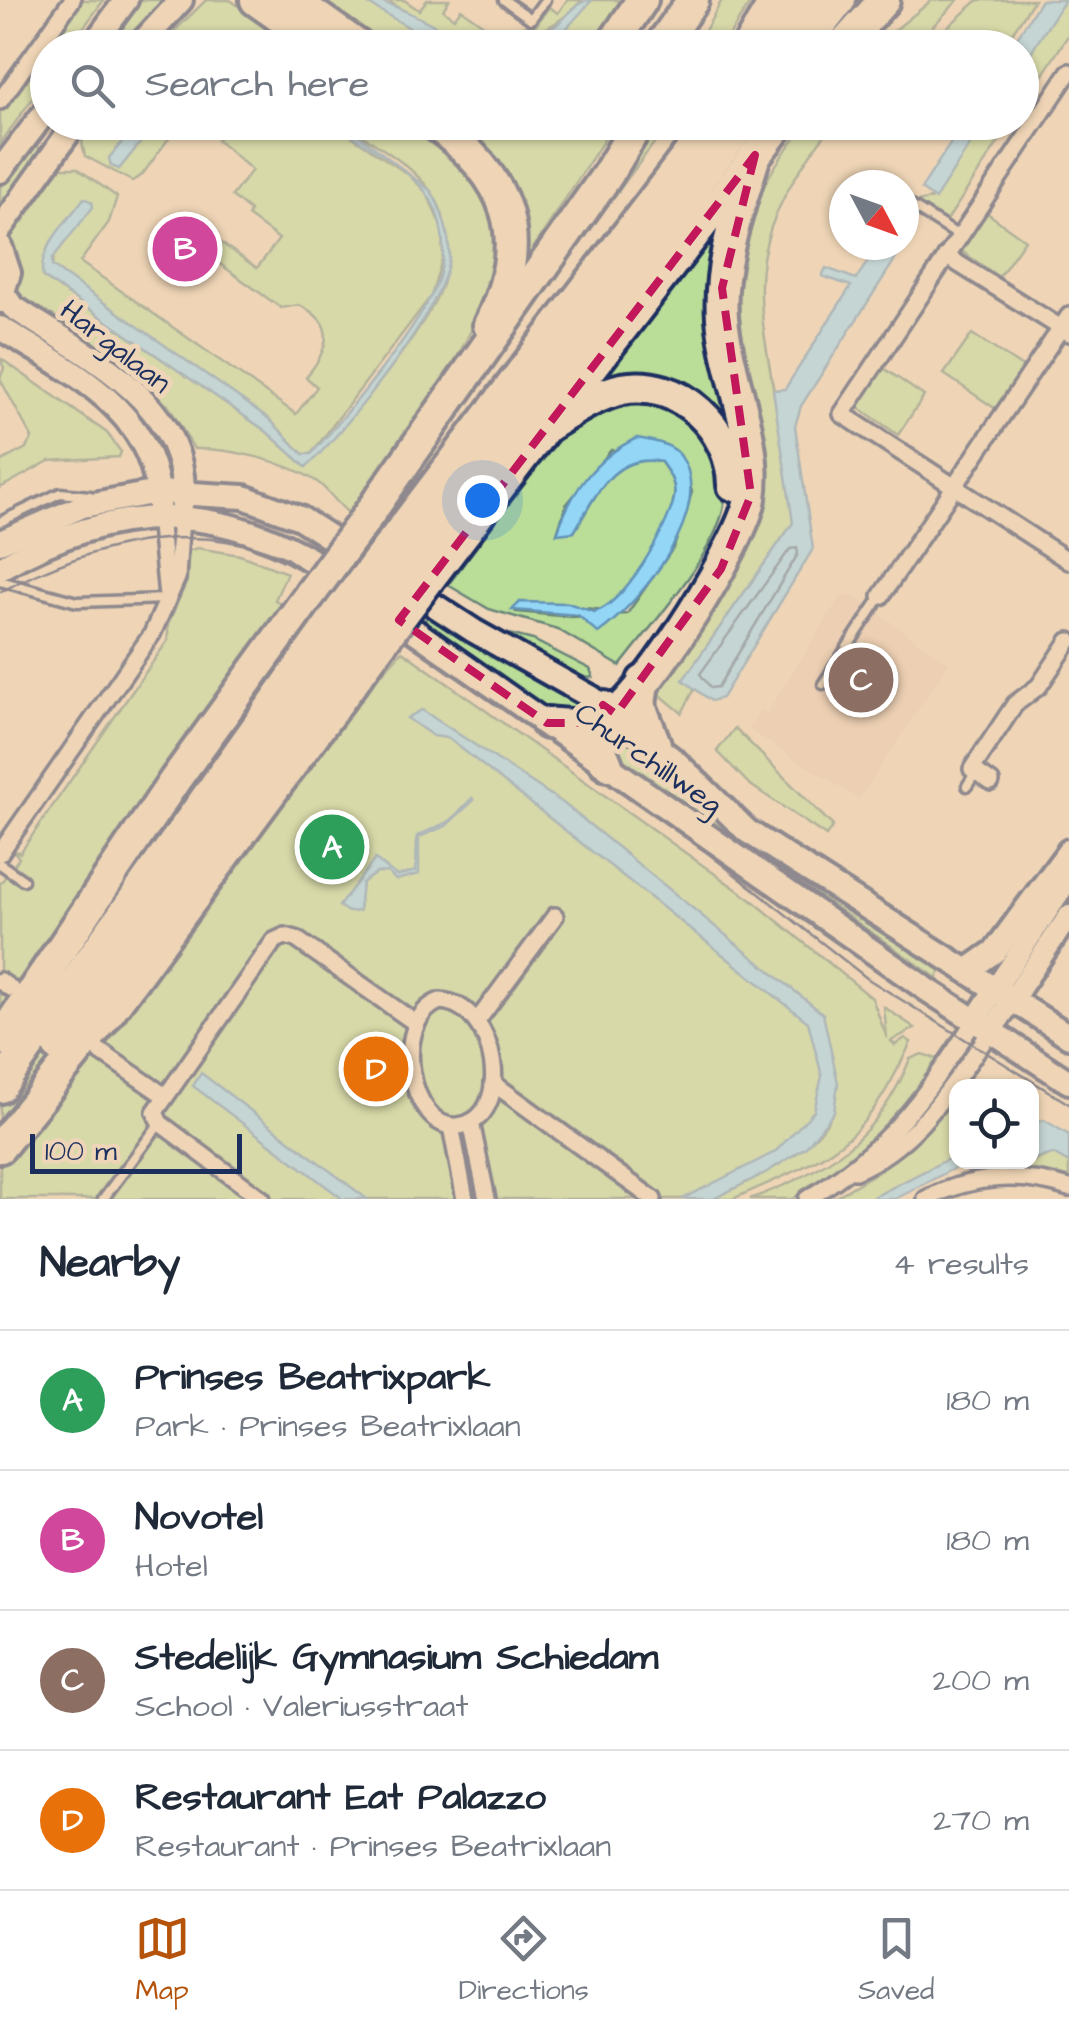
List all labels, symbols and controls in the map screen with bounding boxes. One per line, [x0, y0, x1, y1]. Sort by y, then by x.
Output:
search box [30, 30, 1039, 140]
icon: search [65, 58, 120, 113]
text: Search here [145, 59, 369, 111]
north arrow [829, 170, 919, 260]
pin: B [152, 212, 218, 286]
street label: Hargalaan [50, 290, 180, 404]
your location [457, 475, 508, 526]
pin: C [828, 642, 894, 718]
street label: Churchillweg [566, 692, 731, 826]
pin: A [300, 810, 364, 884]
pin: D [344, 1032, 408, 1106]
map controls [949, 1079, 1039, 1169]
button: locate [949, 1079, 1039, 1169]
scale bar [30, 1129, 242, 1174]
text: 100 m [45, 1132, 117, 1171]
text: Nearby [40, 1235, 180, 1293]
text: 4 results [893, 1242, 1029, 1287]
text: Prinses Beatrixpark [135, 1352, 491, 1404]
text: A [62, 1378, 83, 1423]
text: 180 m [946, 1378, 1029, 1423]
text: Park · Prinses Beatrixlaan [135, 1404, 521, 1449]
text: Novotel [135, 1492, 263, 1544]
text: B [61, 1518, 84, 1563]
text: 180 m [946, 1518, 1029, 1563]
text: Hotel [135, 1544, 208, 1589]
text: Stedelijk Gymnasium Schiedam [135, 1632, 658, 1684]
text: C [61, 1658, 84, 1703]
text: 200 m [933, 1658, 1029, 1703]
text: School · Valeriusstraat [135, 1684, 468, 1729]
text: Restaurant Eat Palazzo [135, 1772, 546, 1824]
text: D [62, 1798, 83, 1843]
text: 270 m [933, 1798, 1029, 1843]
text: Restaurant · Prinses Beatrixlaan [135, 1824, 611, 1869]
tab: Map [135, 1911, 190, 2010]
tab: Directions [459, 1911, 589, 2010]
tab: Saved [858, 1911, 934, 2010]

